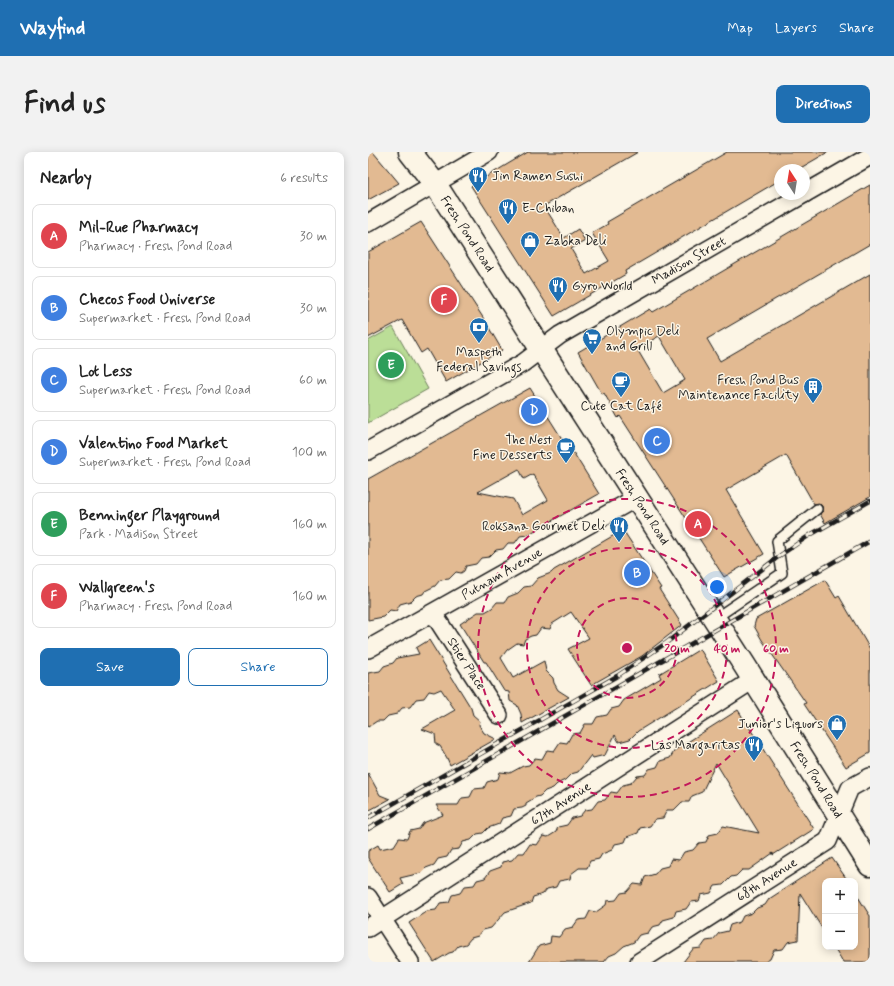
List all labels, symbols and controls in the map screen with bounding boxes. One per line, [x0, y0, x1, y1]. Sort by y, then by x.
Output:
text: Wayfind [20, 16, 85, 41]
text: Map [727, 19, 753, 37]
text: Layers [775, 19, 817, 37]
text: Share [839, 19, 874, 37]
button: Directions [776, 85, 870, 123]
text: Find us [24, 86, 105, 123]
north arrow [774, 164, 810, 200]
restaurant icon: Jin Ramen Sushi [467, 165, 489, 193]
text: Nearby [40, 167, 92, 189]
place label: Jin Ramen Sushi [492, 168, 583, 185]
text: 6 results [280, 170, 328, 187]
street label: Fresh Pond Road [436, 193, 498, 275]
restaurant icon: E-Chiban [497, 197, 519, 225]
place label: E-Chiban [522, 200, 574, 217]
text: Mil-Rue Pharmacy [79, 218, 198, 238]
text: A [50, 228, 58, 245]
text: 30 m [300, 228, 327, 245]
shop icon: Zabka Deli [519, 230, 541, 258]
place label: Zabka Deli [544, 233, 607, 250]
street label: Madison Street [649, 233, 729, 289]
text: Pharmacy · Fresh Pond Road [79, 238, 232, 255]
restaurant icon: Gyro World [547, 275, 569, 303]
place label: Gyro World [572, 278, 632, 295]
pin: F [431, 285, 457, 315]
text: Checos Food Universe [79, 290, 215, 310]
text: B [50, 300, 58, 317]
text: 30 m [300, 300, 327, 317]
text: Supermarket · Fresh Pond Road [79, 310, 251, 327]
bank icon: Maspeth Federal Savings [468, 316, 490, 344]
place label: Olympic Deli and Grill [606, 323, 680, 355]
supermarket icon: Olympic Deli and Grill [581, 327, 603, 355]
place label: Maspeth Federal Savings [436, 344, 522, 378]
pin: E [378, 350, 404, 380]
text: Lot Less [79, 362, 132, 382]
cafe icon: Cute Cat Café [610, 370, 632, 398]
text: C [49, 372, 59, 389]
text: 60 m [299, 372, 327, 389]
place label: Fresh Pond Bus Maintenance Facility [678, 372, 799, 404]
building icon: Fresh Pond Bus Maintenance Facility [802, 376, 824, 404]
text: Supermarket · Fresh Pond Road [79, 382, 251, 399]
pin: D [521, 396, 547, 426]
place label: Cute Cat Café [580, 398, 662, 415]
pin: C [644, 426, 670, 456]
place label: The Nest Fine Desserts [473, 432, 552, 464]
text: Valentino Food Market [79, 434, 228, 454]
cafe icon: The Nest Fine Desserts [555, 436, 577, 464]
text: D [50, 444, 58, 461]
text: 100 m [292, 444, 327, 461]
text: Supermarket · Fresh Pond Road [79, 454, 251, 471]
street label: Fresh Pond Road [611, 466, 673, 548]
text: Benninger Playground [79, 506, 220, 526]
pin: A [685, 509, 711, 539]
restaurant icon: Roksana Gourmet Deli [608, 515, 630, 543]
text: E [50, 516, 58, 533]
text: 160 m [292, 516, 327, 533]
place label: Roksana Gourmet Deli [482, 518, 605, 535]
text: Park · Madison Street [79, 526, 198, 543]
street label: Putnam Avenue [459, 544, 545, 604]
pin: B [624, 558, 650, 588]
your location [707, 577, 727, 597]
text: Wallgreen's [79, 578, 155, 598]
text: F [51, 588, 57, 605]
text: 160 m [292, 588, 327, 605]
text: Pharmacy · Fresh Pond Road [79, 598, 232, 615]
street label: Stier Place [443, 635, 489, 694]
centre of rings [620, 641, 634, 655]
text: 20 m [664, 641, 690, 657]
text: 40 m [714, 641, 741, 657]
text: 60 m [763, 641, 789, 657]
button: Save [40, 648, 180, 686]
button: Share [188, 648, 328, 686]
shop icon: Junior's Liquors [826, 713, 848, 741]
place label: Junior's Liquors [738, 716, 823, 733]
restaurant icon: Las Margaritas [743, 734, 765, 762]
place label: Las Margaritas [651, 737, 740, 756]
street label: Fresh Pond Road [786, 738, 846, 822]
street label: 67th Avenue [528, 778, 594, 830]
street label: 68th Avenue [733, 854, 801, 906]
map controls [822, 878, 858, 950]
button: + [822, 878, 858, 914]
button: − [822, 914, 858, 950]

